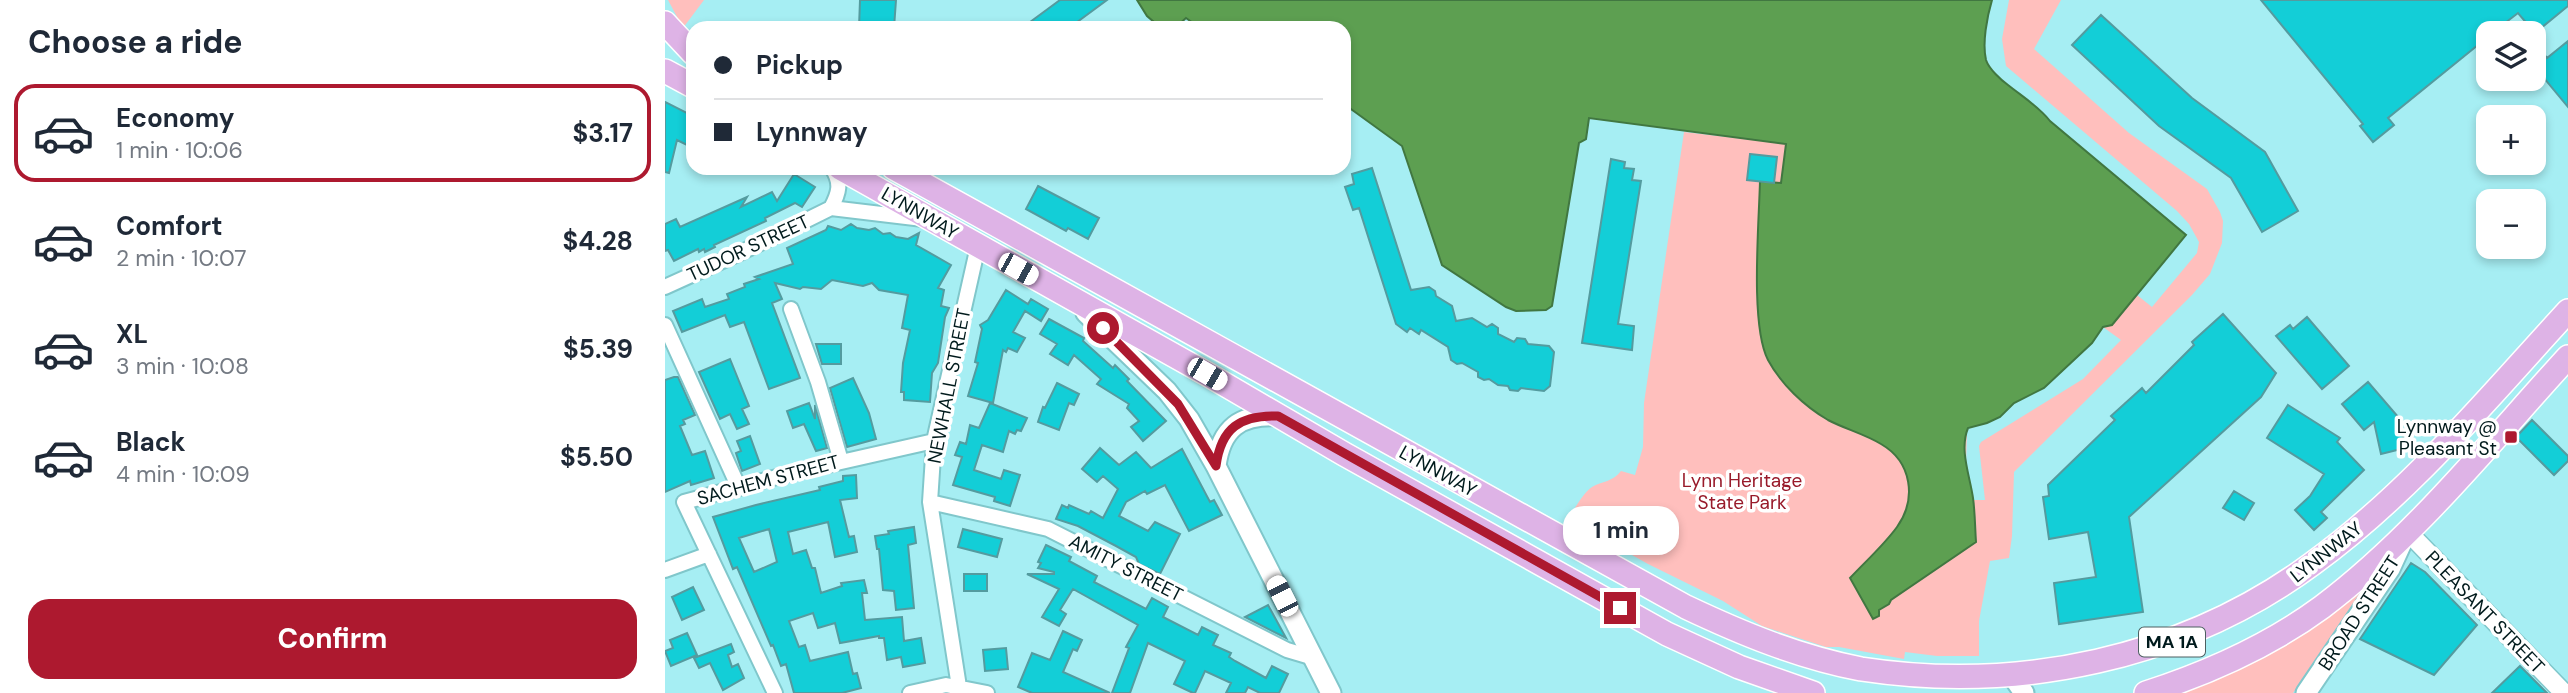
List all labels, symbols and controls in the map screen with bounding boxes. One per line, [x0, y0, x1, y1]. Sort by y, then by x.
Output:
text: Choose a ride [28, 21, 243, 63]
map controls [2476, 21, 2546, 259]
button: layers [2476, 21, 2546, 91]
text: Pickup [756, 48, 843, 82]
text: Economy [116, 101, 234, 135]
icon: car [32, 102, 95, 165]
button: + [2476, 105, 2546, 175]
text: Lynnway [756, 115, 868, 149]
text: $3.17 [572, 116, 633, 150]
text: 1 min · 10:06 [116, 135, 243, 165]
street label: LYNNWAY [877, 181, 963, 245]
button: − [2476, 189, 2546, 259]
text: Comfort [116, 209, 222, 243]
street label: TUDOR STREET [683, 209, 813, 287]
icon: car [32, 210, 95, 273]
text: $4.28 [563, 224, 633, 258]
text: 2 min · 10:07 [116, 243, 247, 273]
car [995, 250, 1042, 288]
street label: NEWHALL STREET [922, 306, 976, 466]
route start [1087, 312, 1119, 344]
text: XL [116, 317, 148, 351]
icon: car [32, 318, 95, 381]
text: $5.39 [563, 332, 633, 366]
text: 3 min · 10:08 [116, 351, 249, 381]
car [1184, 354, 1231, 394]
place label: Lynnway @ Pleasant St [2397, 414, 2497, 461]
text: Black [116, 425, 186, 459]
icon: car [32, 426, 95, 489]
marker: Lynnway @ Pleasant St [2503, 429, 2519, 445]
text: $5.50 [560, 440, 633, 474]
street label: LYNNWAY [1395, 440, 1481, 502]
street label: SACHEM STREET [694, 449, 842, 511]
text: 4 min · 10:09 [116, 459, 250, 489]
park label: Lynn Heritage State Park [1682, 468, 1802, 515]
callout: 1 min [1562, 506, 1678, 556]
text: 1 min [1593, 515, 1649, 545]
street label: LYNNWAY [2285, 516, 2367, 588]
street label: AMITY STREET [1065, 529, 1187, 608]
street label: PLEASANT STREET [2420, 545, 2550, 679]
street label: BROAD STREET [2313, 551, 2406, 675]
car [1264, 573, 1301, 619]
route end [1604, 592, 1636, 624]
button: Confirm [28, 599, 637, 679]
road number: MA 1A [2139, 628, 2205, 656]

